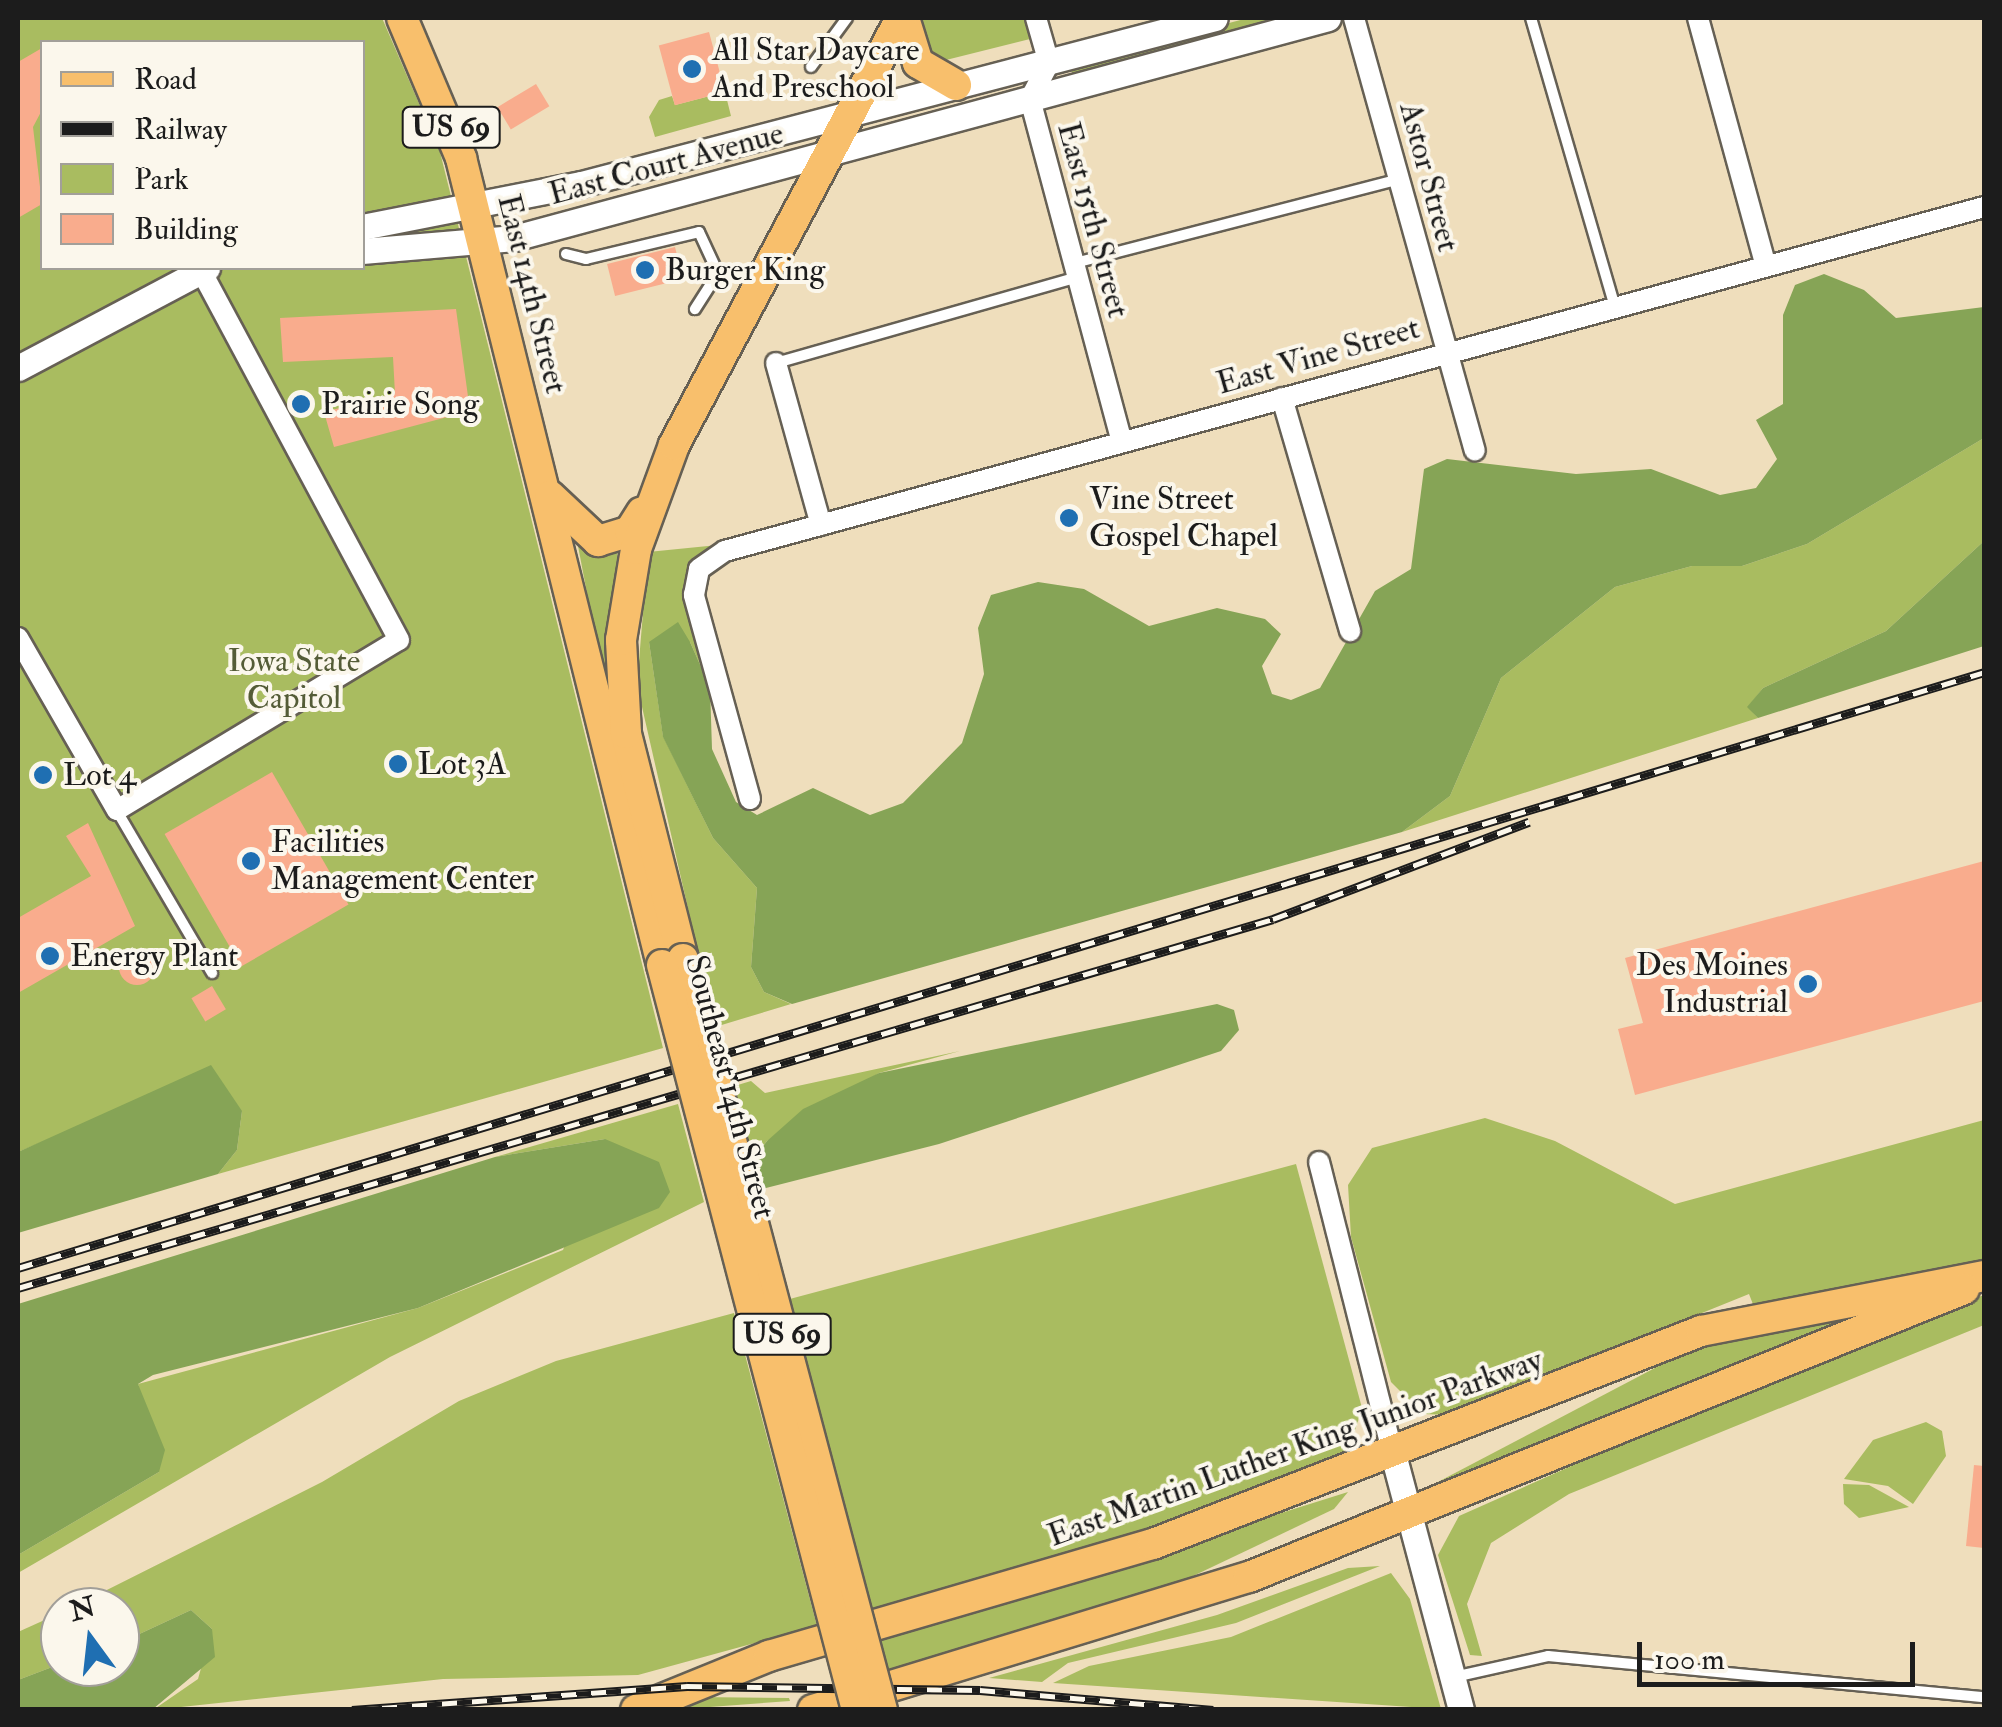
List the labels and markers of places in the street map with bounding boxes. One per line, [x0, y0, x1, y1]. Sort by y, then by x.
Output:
place label: All Star Daycare And Preschool [712, 32, 919, 107]
marker: All Star Daycare And Preschool [681, 58, 703, 80]
place label: Burger King [665, 251, 825, 289]
marker: Burger King [634, 259, 656, 281]
place label: Prairie Song [321, 385, 479, 423]
marker: Prairie Song [290, 393, 312, 415]
place label: Vine Street Gospel Chapel [1089, 481, 1278, 556]
marker: Vine Street Gospel Chapel [1058, 507, 1080, 529]
place label: Lot 3A [418, 745, 506, 783]
marker: Lot 3A [387, 753, 409, 775]
place label: Lot 4 [63, 756, 136, 794]
marker: Lot 4 [32, 764, 54, 786]
place label: Facilities Management Center [271, 824, 534, 899]
marker: Facilities Management Center [240, 850, 262, 872]
place label: Energy Plant [70, 937, 238, 975]
marker: Energy Plant [39, 945, 61, 967]
place label: Des Moines Industrial [1636, 947, 1788, 1022]
marker: Des Moines Industrial [1797, 973, 1819, 995]

